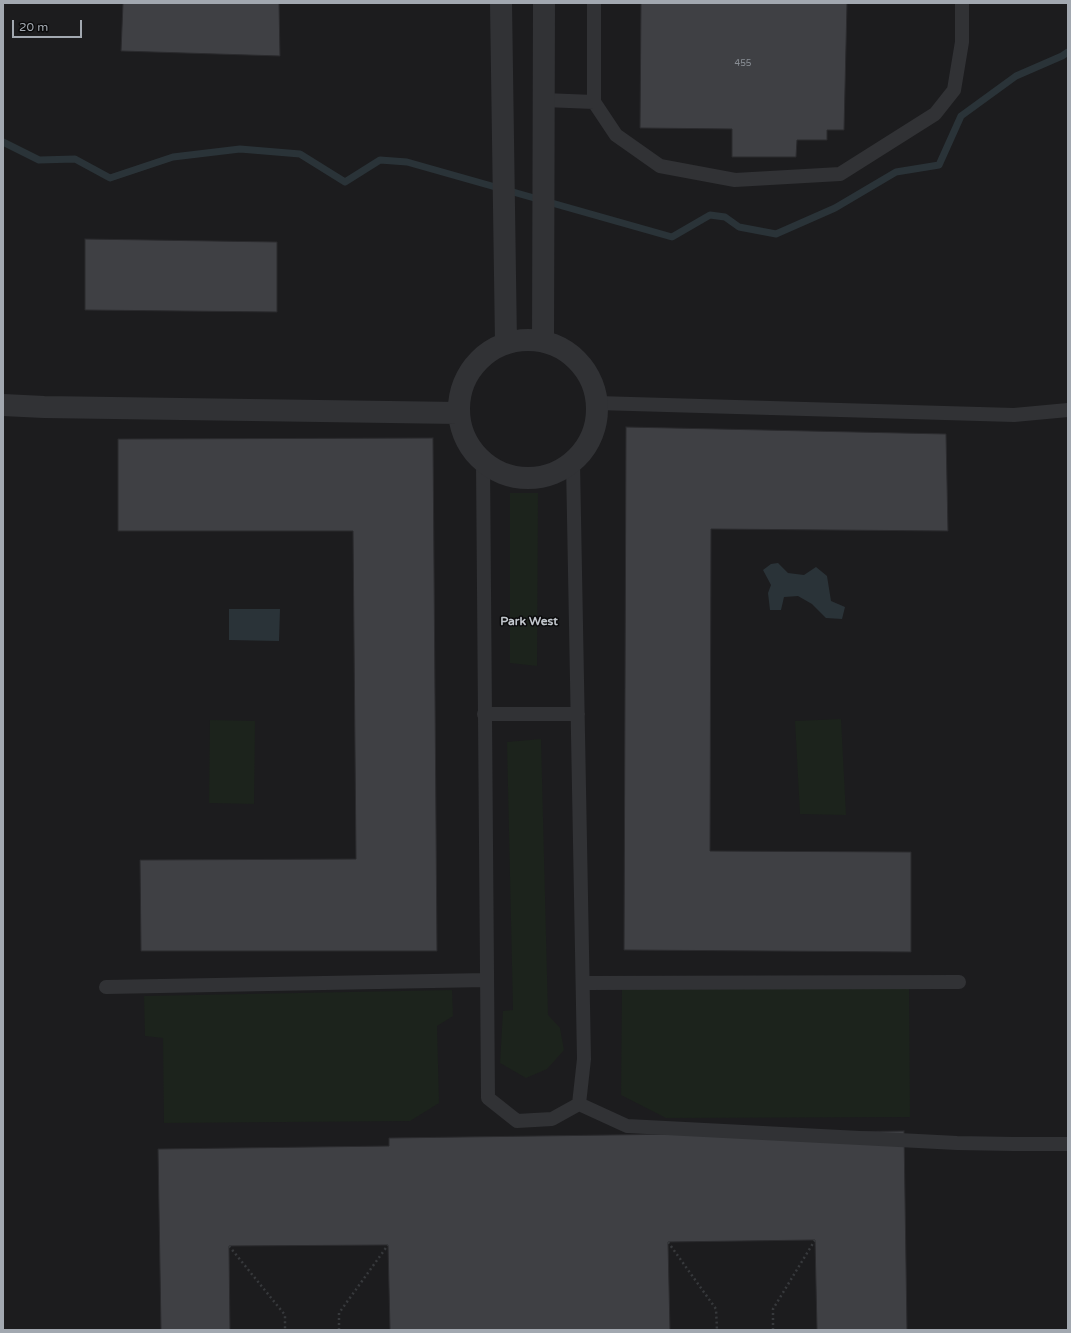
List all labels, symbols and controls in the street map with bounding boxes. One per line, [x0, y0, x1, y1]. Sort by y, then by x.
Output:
scale bar [14, 12, 84, 38]
text: 20 m [19, 20, 48, 34]
house number: 455 [735, 59, 751, 69]
district label: Park West [500, 615, 558, 629]

